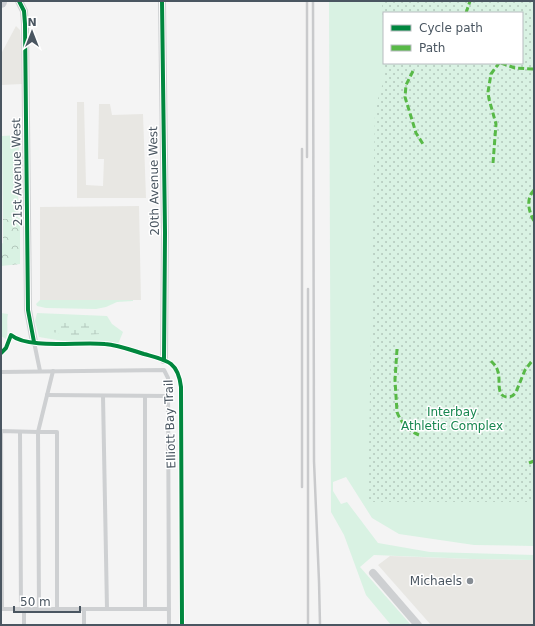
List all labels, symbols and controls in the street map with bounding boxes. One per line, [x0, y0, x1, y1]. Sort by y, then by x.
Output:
north arrow [12, 12, 52, 52]
legend [383, 12, 523, 64]
text: N [27, 16, 37, 29]
text: Cycle path [419, 21, 483, 35]
text: Path [419, 41, 445, 55]
street label: 21st Avenue West [9, 118, 25, 226]
street label: 20th Avenue West [146, 126, 162, 236]
street label: Elliott Bay Trail [161, 379, 179, 469]
park label: Interbay Athletic Complex [401, 405, 503, 433]
place label: Michaels [410, 574, 462, 588]
marker: Michaels [465, 576, 475, 586]
scale bar [14, 588, 80, 614]
text: 50 m [20, 595, 51, 609]

